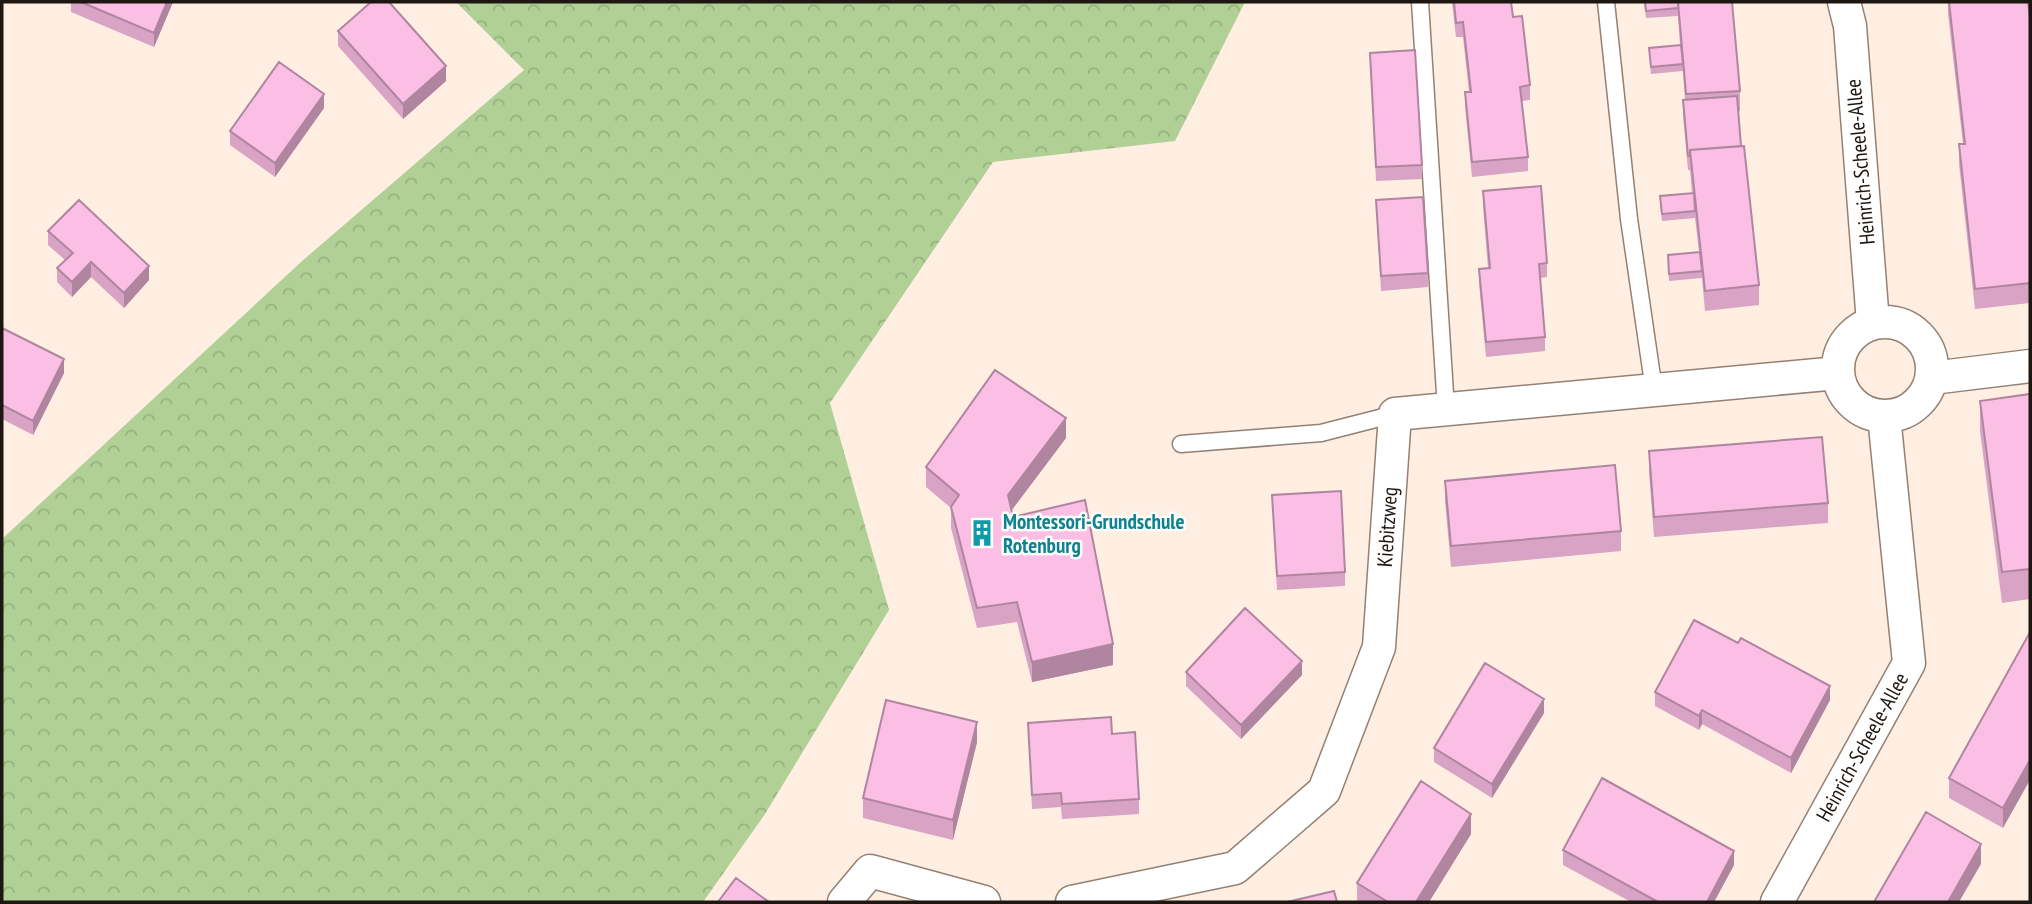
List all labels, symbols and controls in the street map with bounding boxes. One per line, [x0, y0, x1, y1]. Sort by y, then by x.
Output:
street label: Heinrich-Scheele-Allee [1839, 78, 1881, 246]
street label: Kiebitzweg [1371, 486, 1403, 568]
place label: Montessori-Grundschule Rotenburg [1003, 508, 1184, 559]
building icon: Montessori-Grundschule Rotenburg [967, 518, 997, 548]
street label: Heinrich-Scheele-Allee [1810, 668, 1914, 826]

